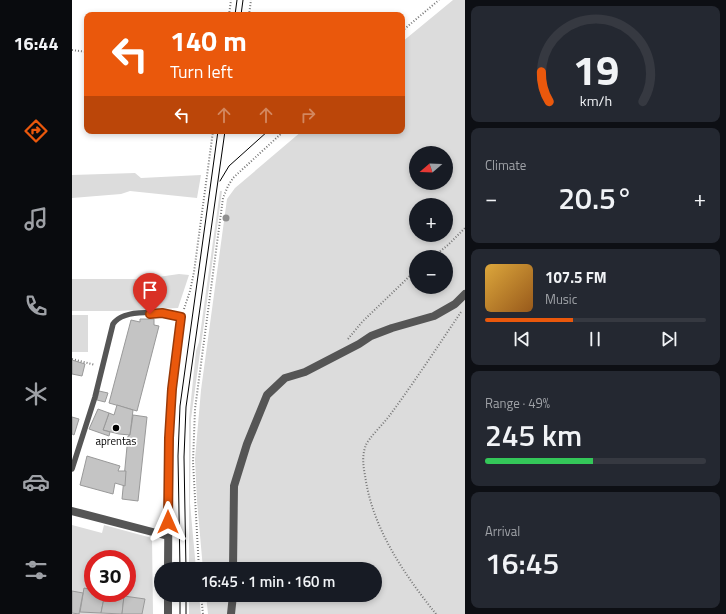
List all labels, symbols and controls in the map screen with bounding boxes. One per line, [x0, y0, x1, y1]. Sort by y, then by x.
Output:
text: 140 m [170, 19, 247, 62]
icon: left [104, 28, 156, 80]
text: 16:44 [14, 30, 58, 57]
text: 19 [572, 38, 619, 101]
text: Turn left [170, 58, 233, 85]
text: km/h [579, 89, 612, 111]
icon: left [171, 104, 193, 126]
icon: ahead [213, 104, 235, 126]
icon: ahead [255, 104, 277, 126]
icon: right [297, 104, 319, 126]
icon: directions [22, 117, 50, 145]
north arrow [409, 146, 453, 190]
map controls [409, 146, 453, 294]
text: Climate [485, 155, 526, 175]
text: 20.5° [558, 175, 633, 221]
text: − [485, 181, 497, 215]
text: + [694, 181, 706, 215]
button: + [409, 198, 453, 242]
icon: music [22, 205, 50, 233]
button: − [409, 250, 453, 294]
text: 107.5 FM [545, 266, 607, 289]
pin [133, 273, 167, 314]
icon: arrive [139, 279, 161, 301]
text: Music [545, 289, 577, 309]
icon: phone [22, 292, 50, 320]
icon: previous [511, 328, 533, 350]
icon: pause [584, 328, 606, 350]
icon: next [658, 328, 680, 350]
icon: climate [22, 380, 50, 408]
text: Range · 49% [485, 393, 550, 413]
text: 245 km [485, 412, 582, 458]
marker: aprentas [111, 423, 121, 433]
place label: aprentas [96, 433, 136, 449]
icon: car [22, 468, 50, 496]
position arrow [147, 501, 189, 543]
text: Arrival [485, 521, 520, 541]
text: 16:45 [485, 540, 559, 586]
speed limit sign: 30 [84, 550, 136, 602]
icon: filters [22, 556, 50, 584]
text: 16:45 · 1 min · 160 m [201, 570, 335, 593]

